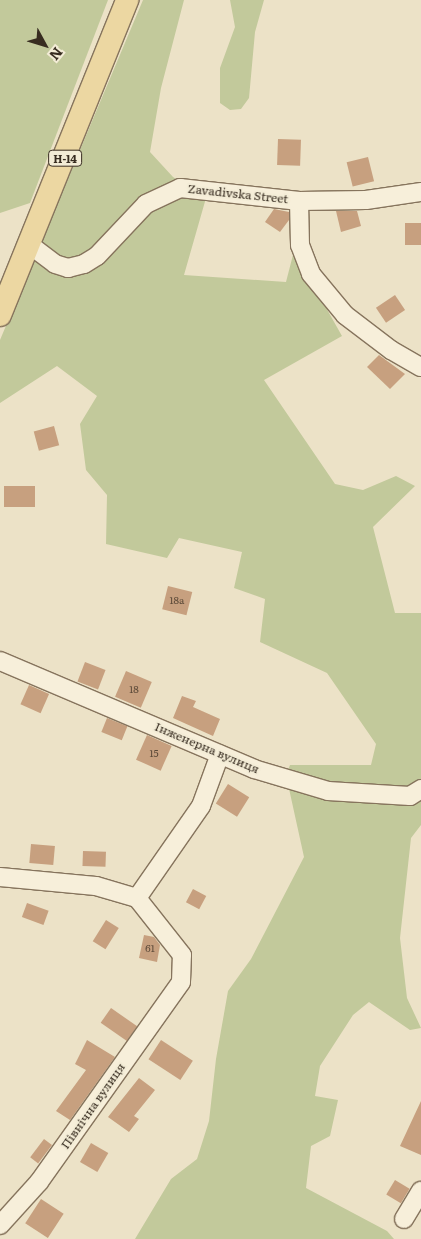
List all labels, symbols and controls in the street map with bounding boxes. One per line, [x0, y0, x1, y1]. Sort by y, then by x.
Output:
north arrow [20, 20, 70, 70]
text: N [45, 44, 68, 65]
road number: Н-14 [48, 150, 82, 167]
street label: Zavadivska Street [187, 182, 289, 206]
house number: 18а [170, 594, 184, 606]
house number: 18 [129, 683, 139, 695]
street label: Інженерна вулиця [152, 719, 262, 777]
house number: 15 [149, 747, 159, 759]
house number: 61 [145, 942, 155, 954]
street label: Північна вулиця [58, 1060, 128, 1152]

